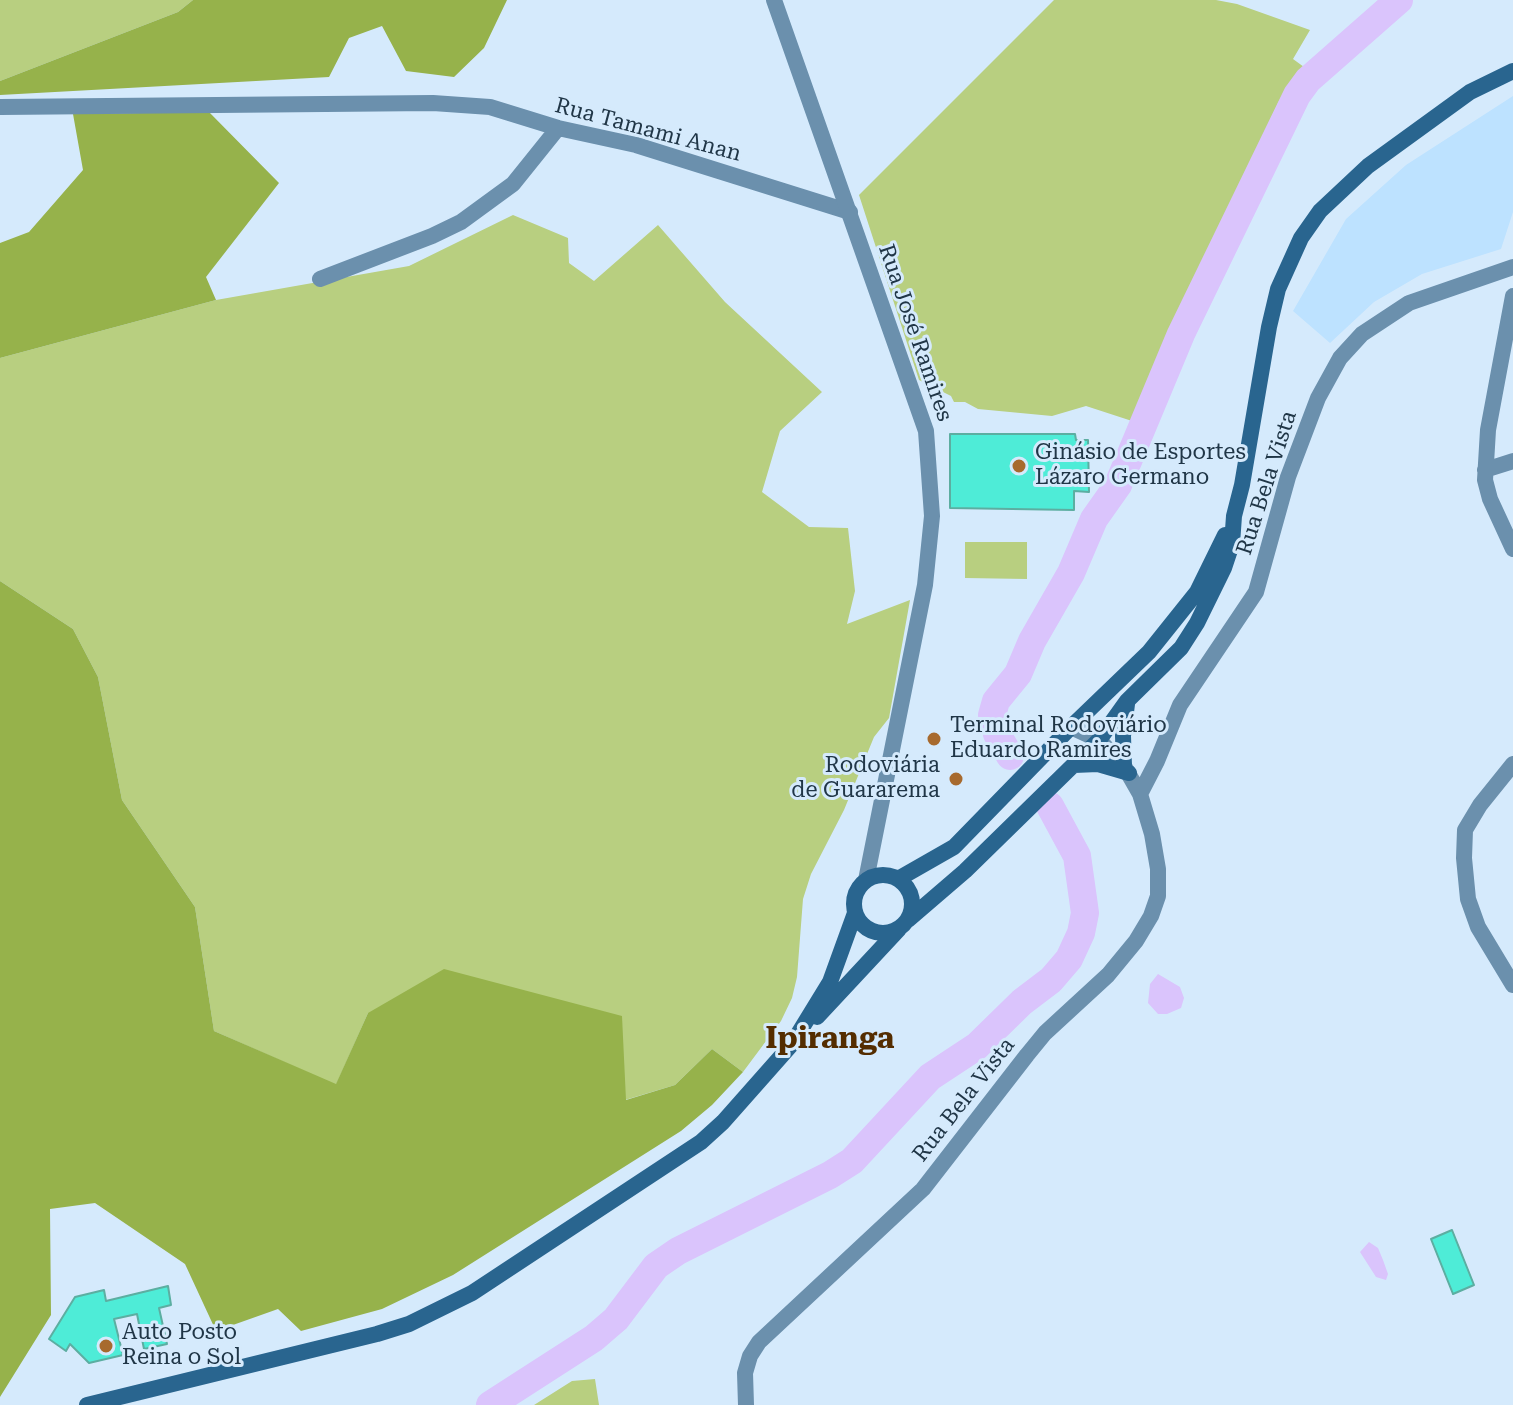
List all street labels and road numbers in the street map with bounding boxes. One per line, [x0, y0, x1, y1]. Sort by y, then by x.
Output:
street label: Rua Tamami Anan [552, 92, 744, 168]
street label: Rua José Ramires [872, 241, 958, 425]
street label: Rua Bela Vista [1231, 408, 1303, 558]
street label: Rua Bela Vista [907, 1033, 1021, 1167]

